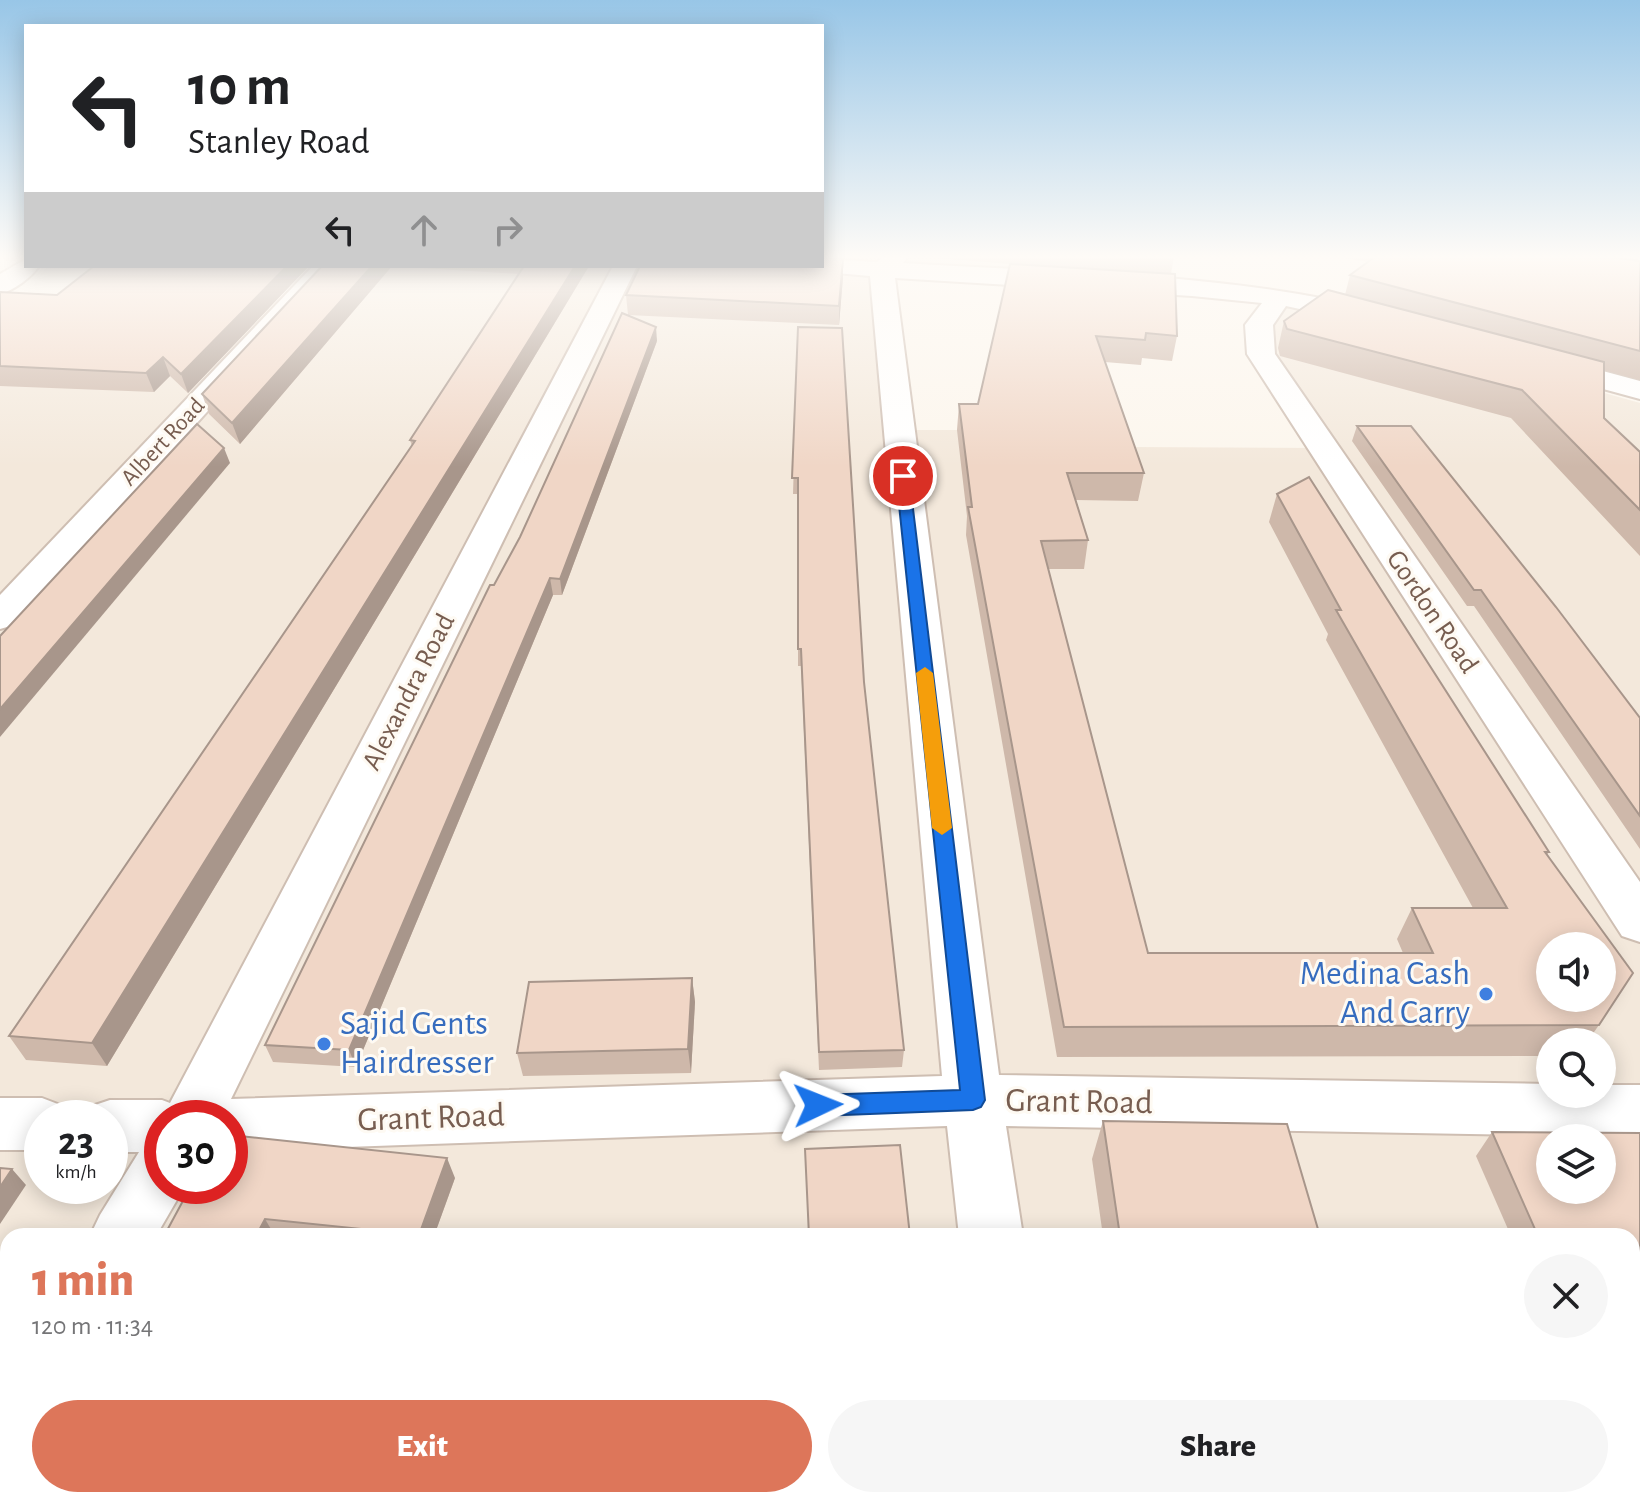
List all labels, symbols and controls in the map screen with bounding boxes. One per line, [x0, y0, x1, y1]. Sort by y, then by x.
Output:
icon: left [56, 56, 160, 160]
text: 10 m [188, 59, 291, 115]
text: Stanley Road [188, 124, 370, 160]
icon: left [318, 208, 362, 252]
icon: ahead [402, 208, 446, 252]
icon: right [486, 208, 530, 252]
street label: Albert Road [117, 393, 209, 491]
pin [869, 442, 937, 510]
icon: arrive [881, 454, 925, 498]
street label: Gordon Road [1381, 546, 1483, 678]
street label: Alexandra Road [358, 609, 460, 775]
map controls [1536, 932, 1616, 1204]
button: sound [1536, 932, 1616, 1012]
place label: Medina Cash And Carry [1300, 957, 1470, 1030]
marker: Medina Cash And Carry [1477, 985, 1495, 1003]
place label: Sajid Gents Hairdresser [340, 1007, 494, 1080]
button: search [1536, 1028, 1616, 1108]
marker: Sajid Gents Hairdresser [315, 1035, 333, 1053]
position arrow [776, 1063, 860, 1147]
street label: Grant Road [1005, 1084, 1153, 1120]
street label: Grant Road [357, 1098, 505, 1138]
speed limit sign: 30 [144, 1100, 248, 1204]
text: 23 [58, 1122, 94, 1162]
button: layers [1536, 1124, 1616, 1204]
text: km/h [55, 1162, 97, 1182]
button: close [1524, 1254, 1608, 1338]
text: 1 min [32, 1257, 134, 1305]
text: 120 m · 11:34 [32, 1313, 153, 1339]
button: Exit [32, 1400, 812, 1492]
button: Share [828, 1400, 1608, 1492]

